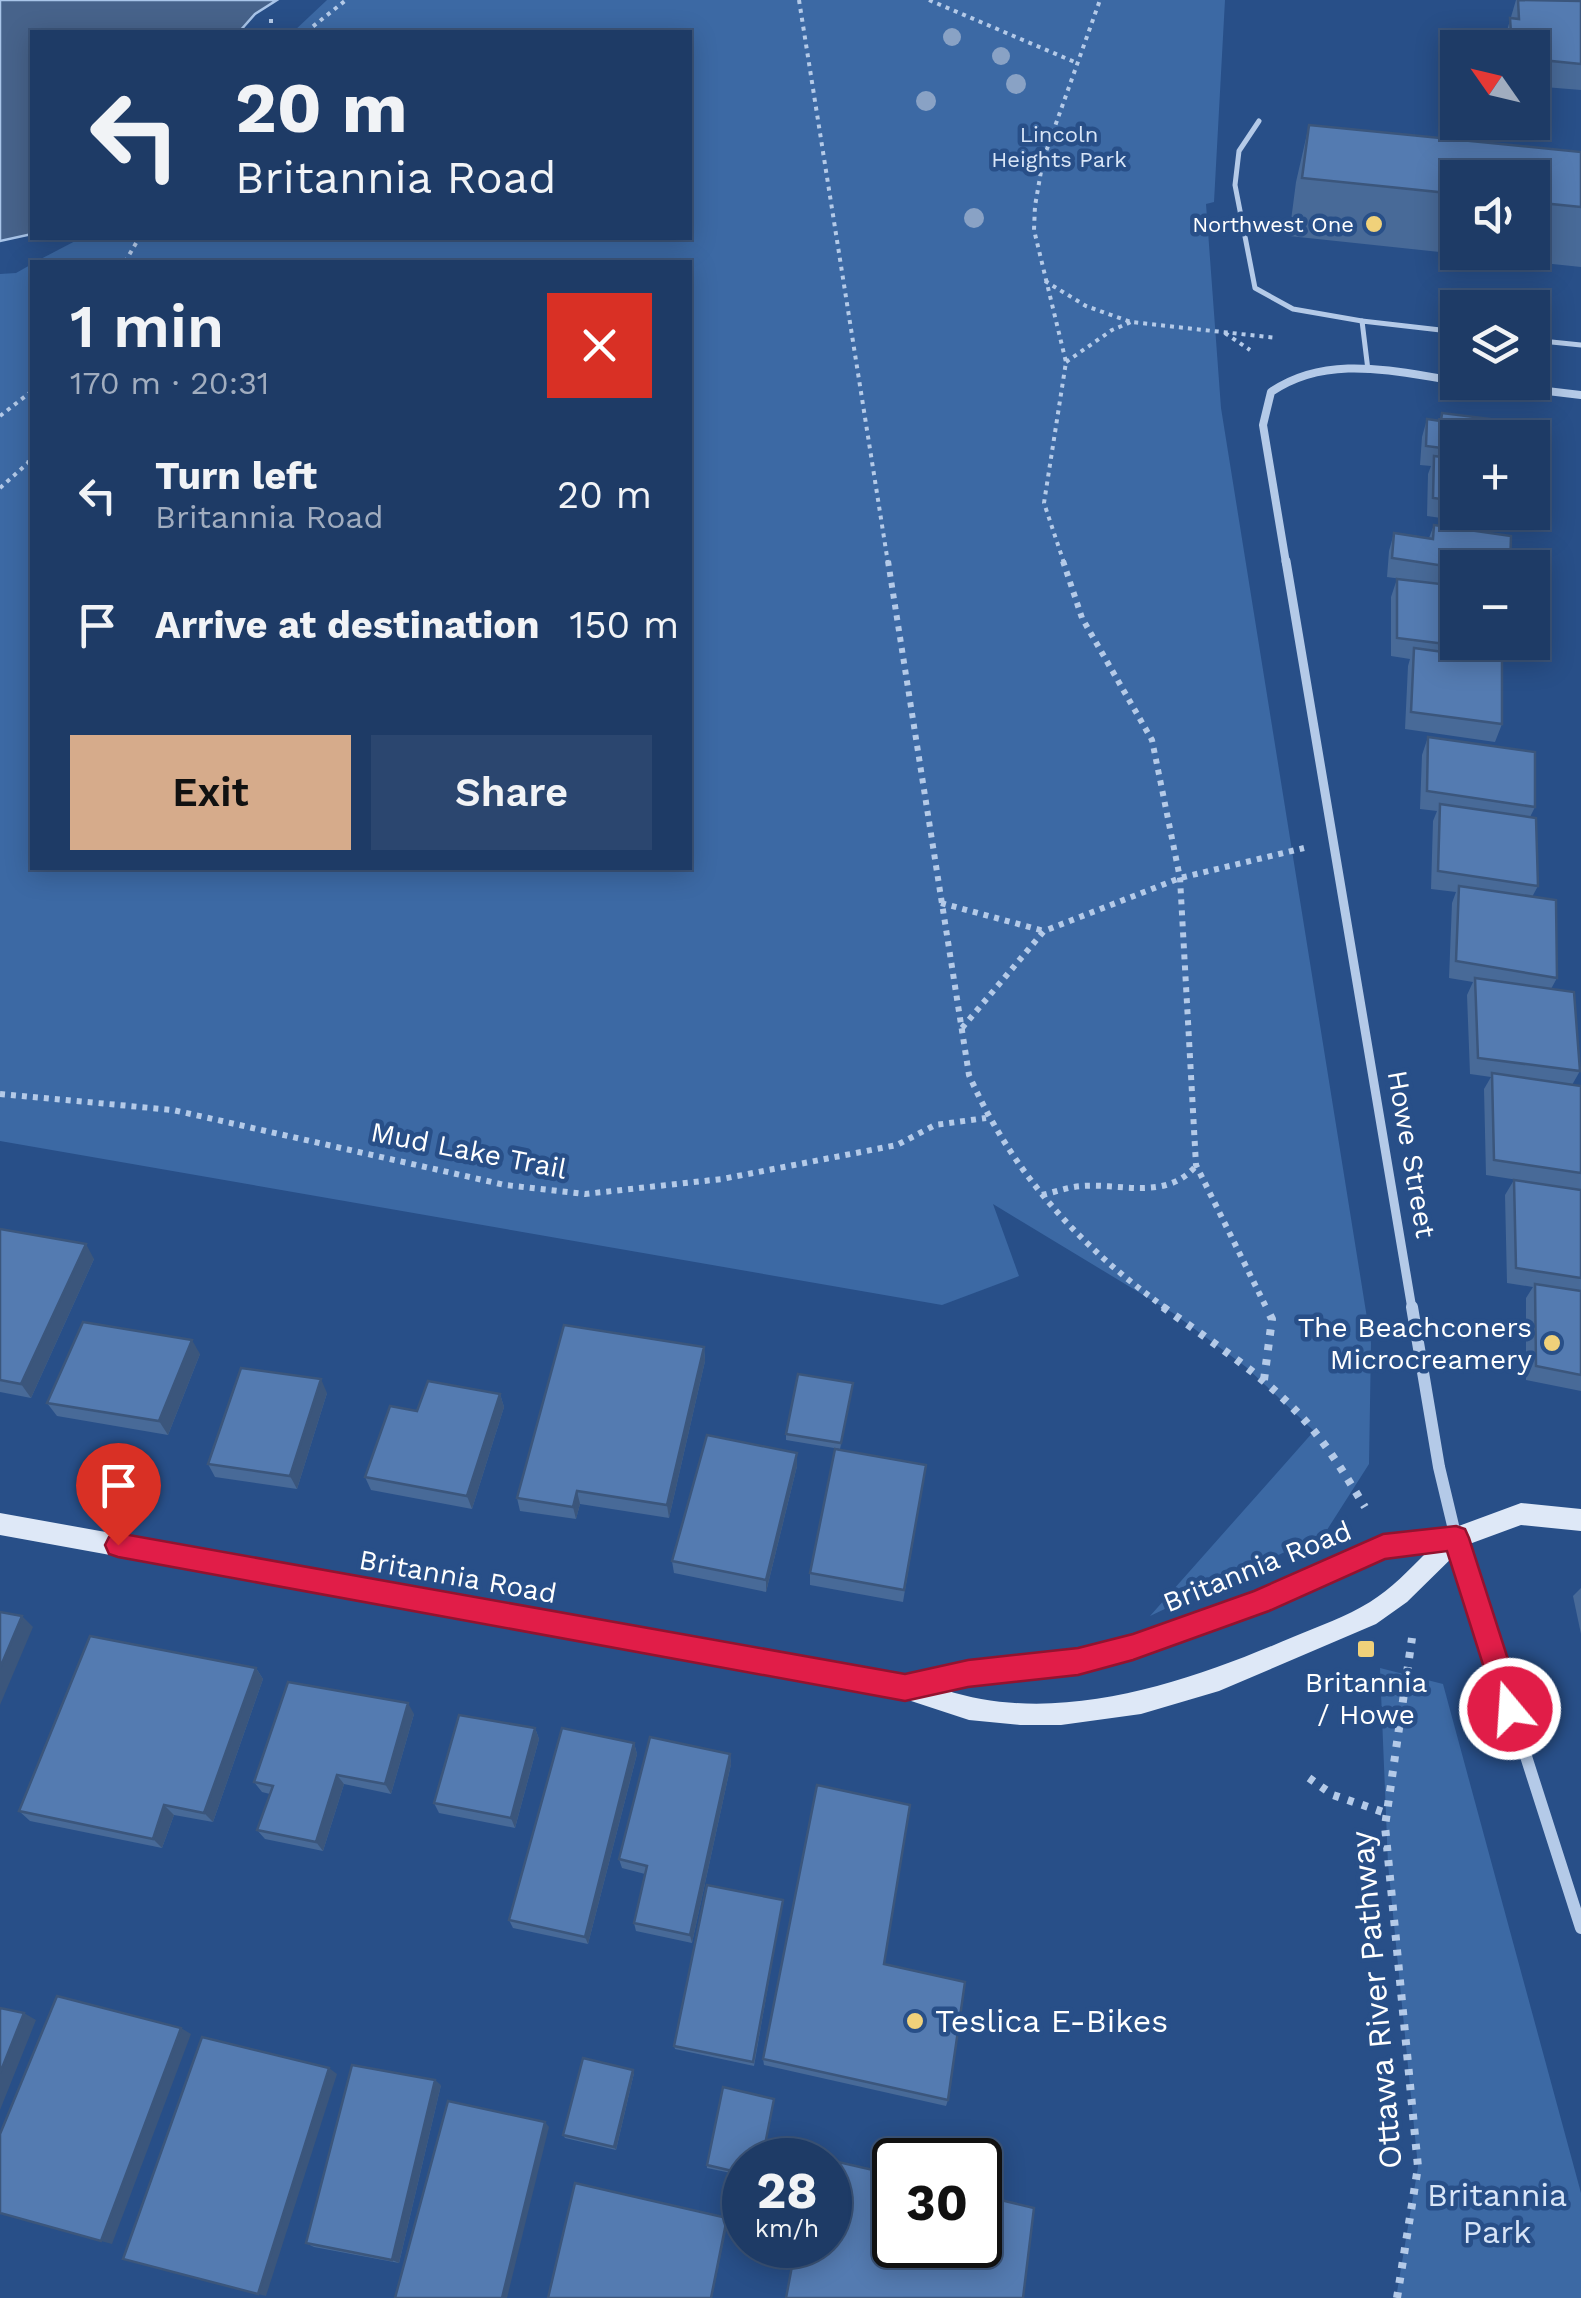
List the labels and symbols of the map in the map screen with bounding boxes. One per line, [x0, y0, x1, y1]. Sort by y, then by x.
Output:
north arrow [1440, 30, 1550, 140]
park label: Lincoln Heights Park [991, 122, 1127, 172]
place label: Northwest One [1192, 212, 1354, 237]
marker: Northwest One [1363, 213, 1385, 235]
street label: Howe Street [1381, 1068, 1443, 1241]
street label: Mud Lake Trail [368, 1115, 570, 1186]
place label: The Beachconers Microcreamery [1298, 1311, 1533, 1376]
marker: The Beachconers Microcreamery [1541, 1332, 1563, 1354]
pin [76, 1443, 161, 1546]
street label: Britannia Road [1158, 1514, 1356, 1619]
street label: Britannia Road [357, 1543, 559, 1610]
marker: Britannia / Howe [1355, 1638, 1377, 1660]
position arrow [1458, 1657, 1562, 1761]
place label: Britannia / Howe [1305, 1666, 1427, 1731]
street label: Ottawa River Pathway [1342, 1829, 1410, 2171]
place label: Teslica E-Bikes [935, 2002, 1168, 2040]
marker: Teslica E-Bikes [904, 2010, 926, 2032]
speed limit sign: 30 [872, 2138, 1002, 2268]
park label: Britannia Park [1427, 2176, 1567, 2251]

